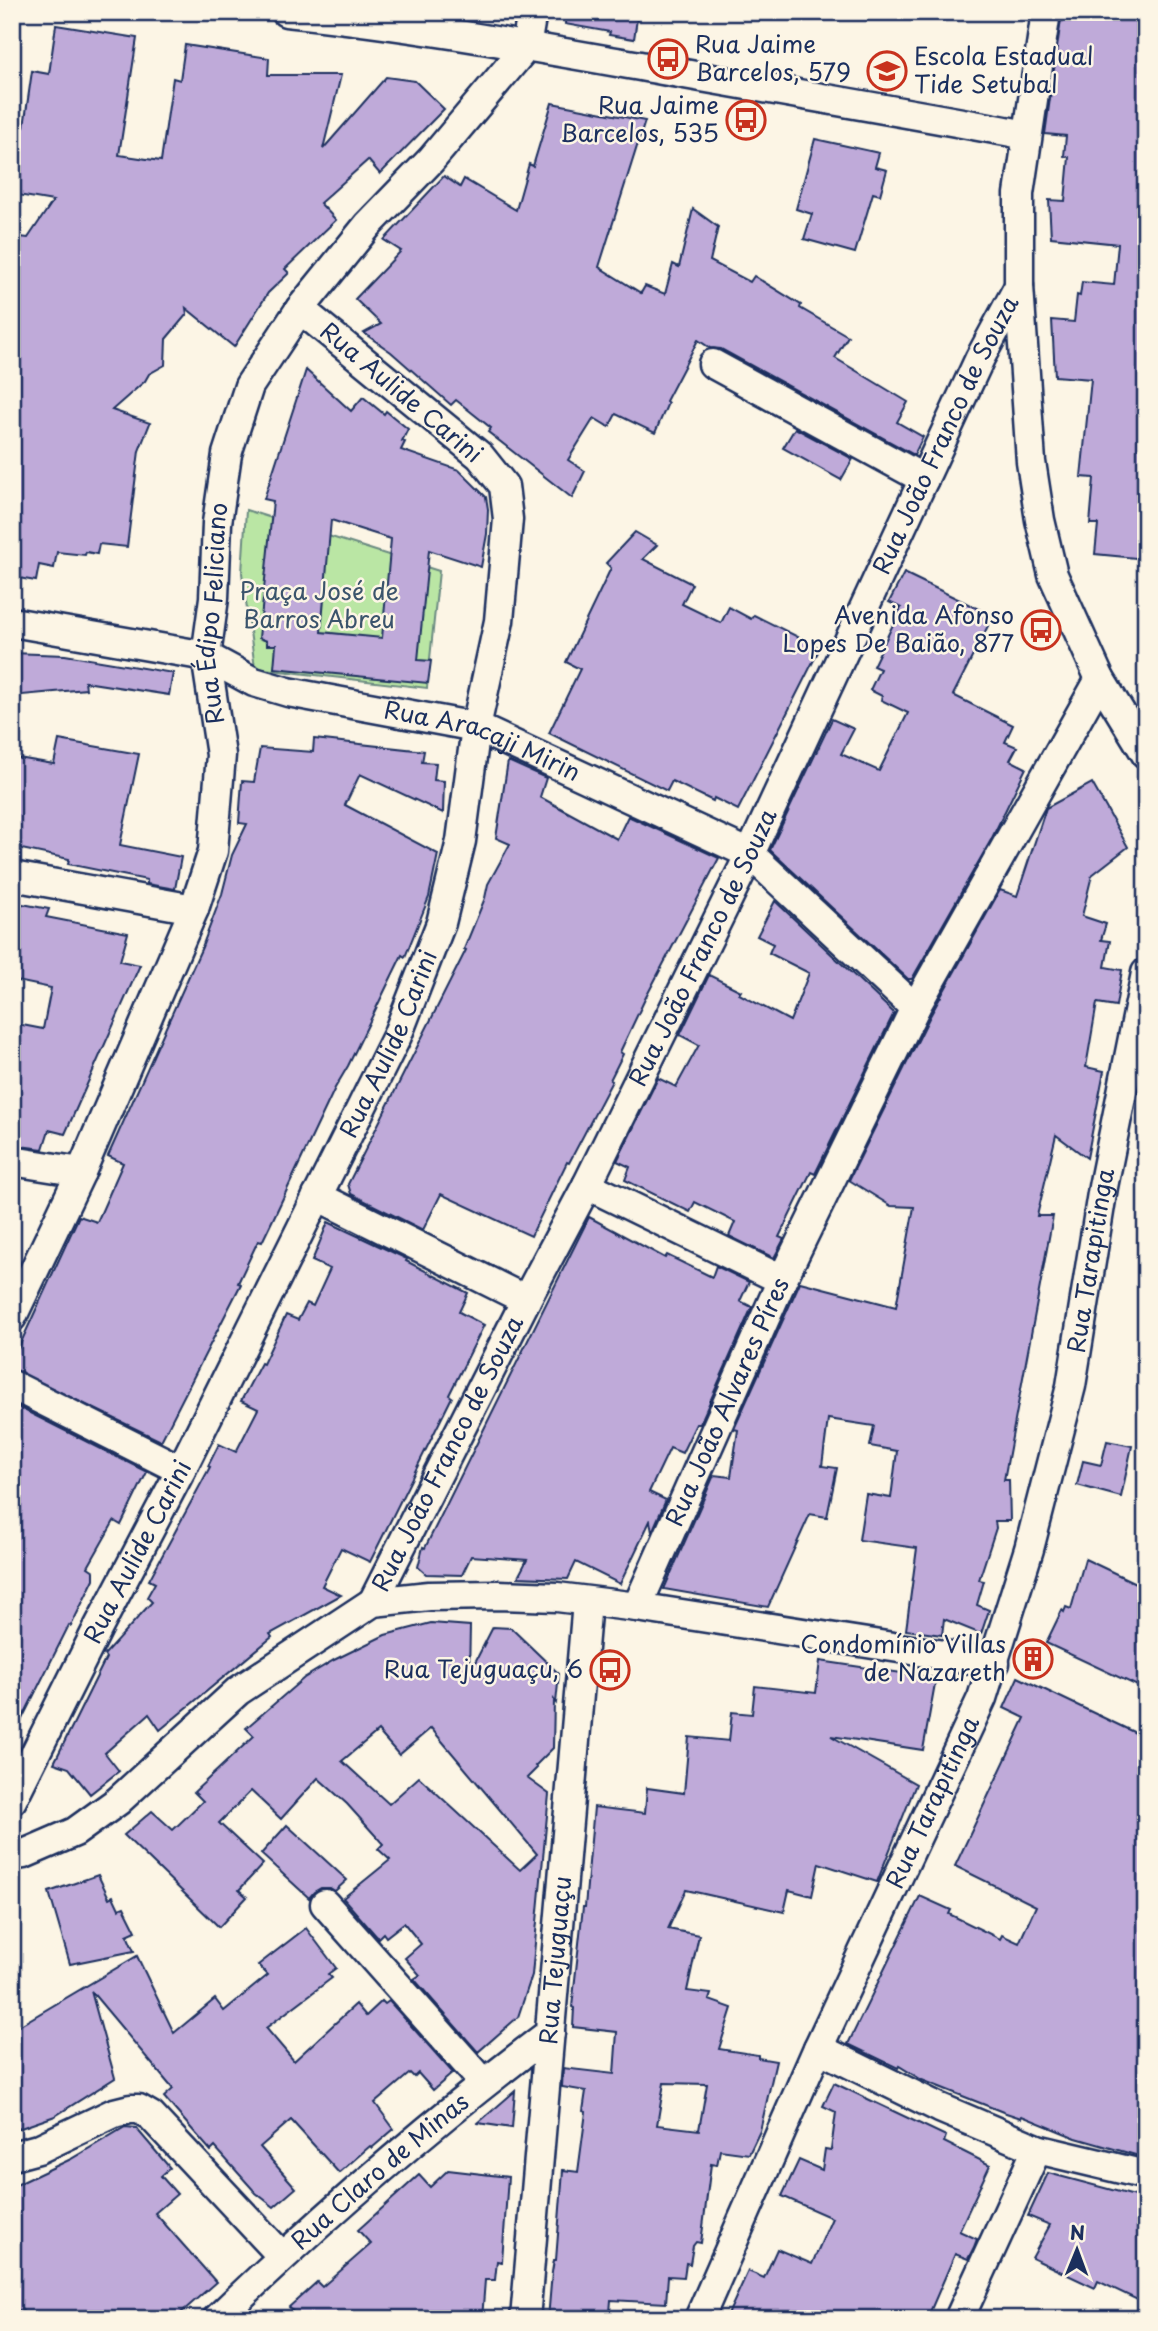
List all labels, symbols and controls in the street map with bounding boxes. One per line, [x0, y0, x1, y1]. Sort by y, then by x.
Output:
place label: Rua Jaime Barcelos, 579 [695, 25, 851, 89]
place label: Escola Estadual Tide Setubal [914, 37, 1093, 101]
bus stop icon: Rua Jaime Barcelos, 579 [647, 38, 689, 80]
school or university icon: Escola Estadual Tide Setubal [866, 50, 908, 92]
place label: Rua Jaime Barcelos, 535 [560, 86, 719, 150]
bus stop icon: Rua Jaime Barcelos, 535 [725, 99, 767, 141]
street label: Rua João Franco de Souza [862, 289, 1027, 580]
street label: Rua Aulide Carini [313, 313, 491, 470]
street label: Rua Édipo Feliciano [186, 500, 236, 727]
park label: Praça José de Barros Abreu [239, 572, 399, 636]
place label: Avenida Afonso Lopes De Baião, 877 [782, 596, 1014, 660]
bus stop icon: Avenida Afonso Lopes De Baião, 877 [1020, 609, 1062, 651]
street label: Rua Aracaji Mirin [381, 690, 587, 789]
street label: Rua João Franco de Souza [618, 802, 785, 1092]
street label: Rua Aulide Carini [329, 944, 445, 1143]
street label: Rua Tarapitinga [1057, 1165, 1122, 1355]
street label: Rua João Álvares Píres [655, 1271, 797, 1532]
street label: Rua João Franco de Souza [361, 1309, 531, 1597]
street label: Rua Aulide Carini [73, 1453, 199, 1649]
place label: Condomínio Villas de Nazareth [800, 1625, 1006, 1689]
building icon: Condomínio Villas de Nazareth [1012, 1638, 1054, 1680]
bus stop icon: Rua Tejuguaçu, 6 [589, 1649, 631, 1691]
place label: Rua Tejuguaçu, 6 [384, 1650, 583, 1686]
street label: Rua Tarapitinga [875, 1710, 987, 1894]
street label: Rua Tejuguaçu [529, 1874, 579, 2046]
street label: Rua Claro de Minas [282, 2083, 476, 2257]
north arrow [1042, 2216, 1112, 2286]
text: N [1070, 2218, 1085, 2246]

